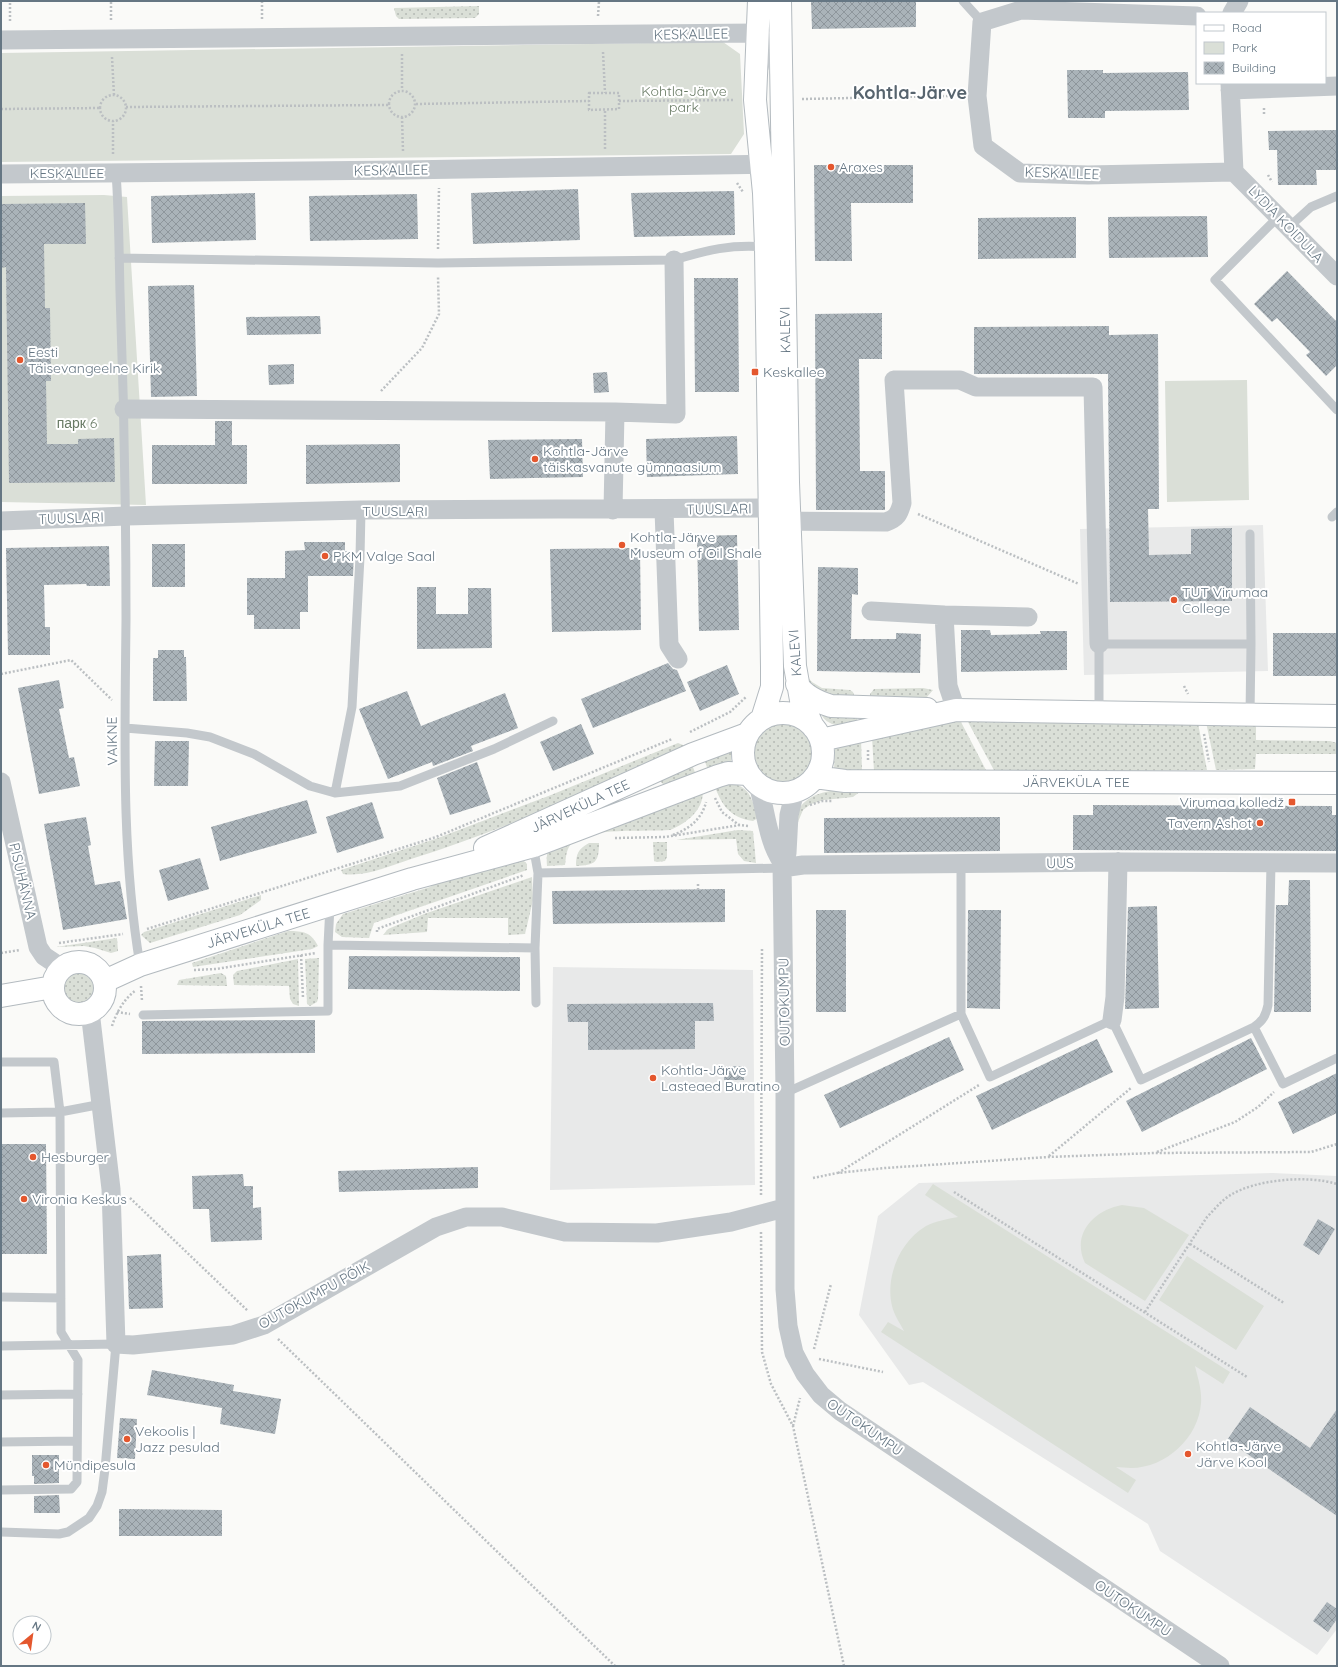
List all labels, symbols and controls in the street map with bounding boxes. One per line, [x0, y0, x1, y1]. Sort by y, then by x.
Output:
legend [1196, 12, 1326, 84]
text: Road [1232, 20, 1262, 35]
street label: KESKALLEE [654, 24, 728, 44]
text: Park [1232, 40, 1257, 55]
text: Building [1232, 60, 1276, 75]
district label: Kohtla-Järve [853, 81, 967, 104]
park label: Kohtla-Järve park [641, 82, 727, 116]
place label: Araxes [839, 158, 883, 176]
street label: KESKALLEE [354, 160, 428, 180]
marker: Araxes [826, 162, 836, 172]
street label: KESKALLEE [1024, 163, 1100, 183]
street label: KESKALLEE [30, 164, 104, 182]
street label: LYDIA KOIDULA [1245, 182, 1327, 266]
street label: KALEVI [776, 306, 794, 354]
place label: Eesti Täisevangeelne Kirik [28, 343, 161, 377]
marker: Eesti Täisevangeelne Kirik [15, 355, 25, 365]
place label: Keskallee [763, 363, 825, 381]
marker: Keskallee [750, 367, 760, 377]
park label: парк 6 [57, 414, 98, 432]
place label: Kohtla-Järve täiskasvanute gümnaasium [543, 442, 721, 476]
marker: Kohtla-Järve täiskasvanute gümnaasium [530, 454, 540, 464]
street label: TUUSLARI [686, 499, 752, 519]
street label: TUUSLARI [362, 502, 428, 520]
street label: TUUSLARI [38, 508, 104, 528]
place label: Kohtla-Järve Museum of Oil Shale [630, 528, 762, 562]
marker: Kohtla-Järve Museum of Oil Shale [617, 540, 627, 550]
place label: PKM Valge Saal [333, 547, 435, 565]
marker: PKM Valge Saal [320, 551, 330, 561]
place label: TUT Virumaa College [1182, 583, 1268, 617]
marker: TUT Virumaa College [1169, 595, 1179, 605]
street label: KALEVI [784, 629, 806, 677]
street label: VAIKNE [103, 716, 121, 766]
street label: JÄRVEKÜLA TEE [1022, 773, 1130, 791]
street label: JÄRVEKÜLA TEE [528, 775, 633, 837]
place label: Virumaa kolledž [1180, 793, 1284, 811]
marker: Virumaa kolledž [1287, 797, 1297, 807]
place label: Tavern Ashot [1167, 814, 1252, 832]
marker: Tavern Ashot [1255, 818, 1265, 828]
street label: PISUHÄNNA [5, 841, 41, 921]
street label: UUS [1046, 854, 1074, 872]
street label: JÄRVEKÜLA TEE [204, 904, 312, 952]
street label: OUTOKUMPU [774, 957, 794, 1047]
place label: Kohtla-Järve Lasteaed Buratino [661, 1061, 780, 1095]
marker: Kohtla-Järve Lasteaed Buratino [648, 1073, 658, 1083]
place label: Hesburger [41, 1148, 110, 1166]
marker: Hesburger [28, 1152, 38, 1162]
place label: Vironia Keskus [32, 1190, 127, 1208]
marker: Vironia Keskus [19, 1194, 29, 1204]
street label: OUTOKUMPU PÕIK [255, 1257, 373, 1333]
street label: OUTOKUMPU [823, 1394, 907, 1460]
place label: Vekoolis | Jazz pesulad [135, 1422, 220, 1456]
marker: Vekoolis | Jazz pesulad [122, 1434, 132, 1444]
place label: Kohtla-Järve Järve Kool [1196, 1437, 1281, 1471]
marker: Kohtla-Järve Järve Kool [1183, 1449, 1193, 1459]
place label: Mündipesula [54, 1456, 136, 1474]
marker: Mündipesula [41, 1460, 51, 1470]
street label: OUTOKUMPU [1091, 1576, 1175, 1640]
north arrow [12, 1615, 52, 1655]
text: N [30, 1618, 44, 1634]

